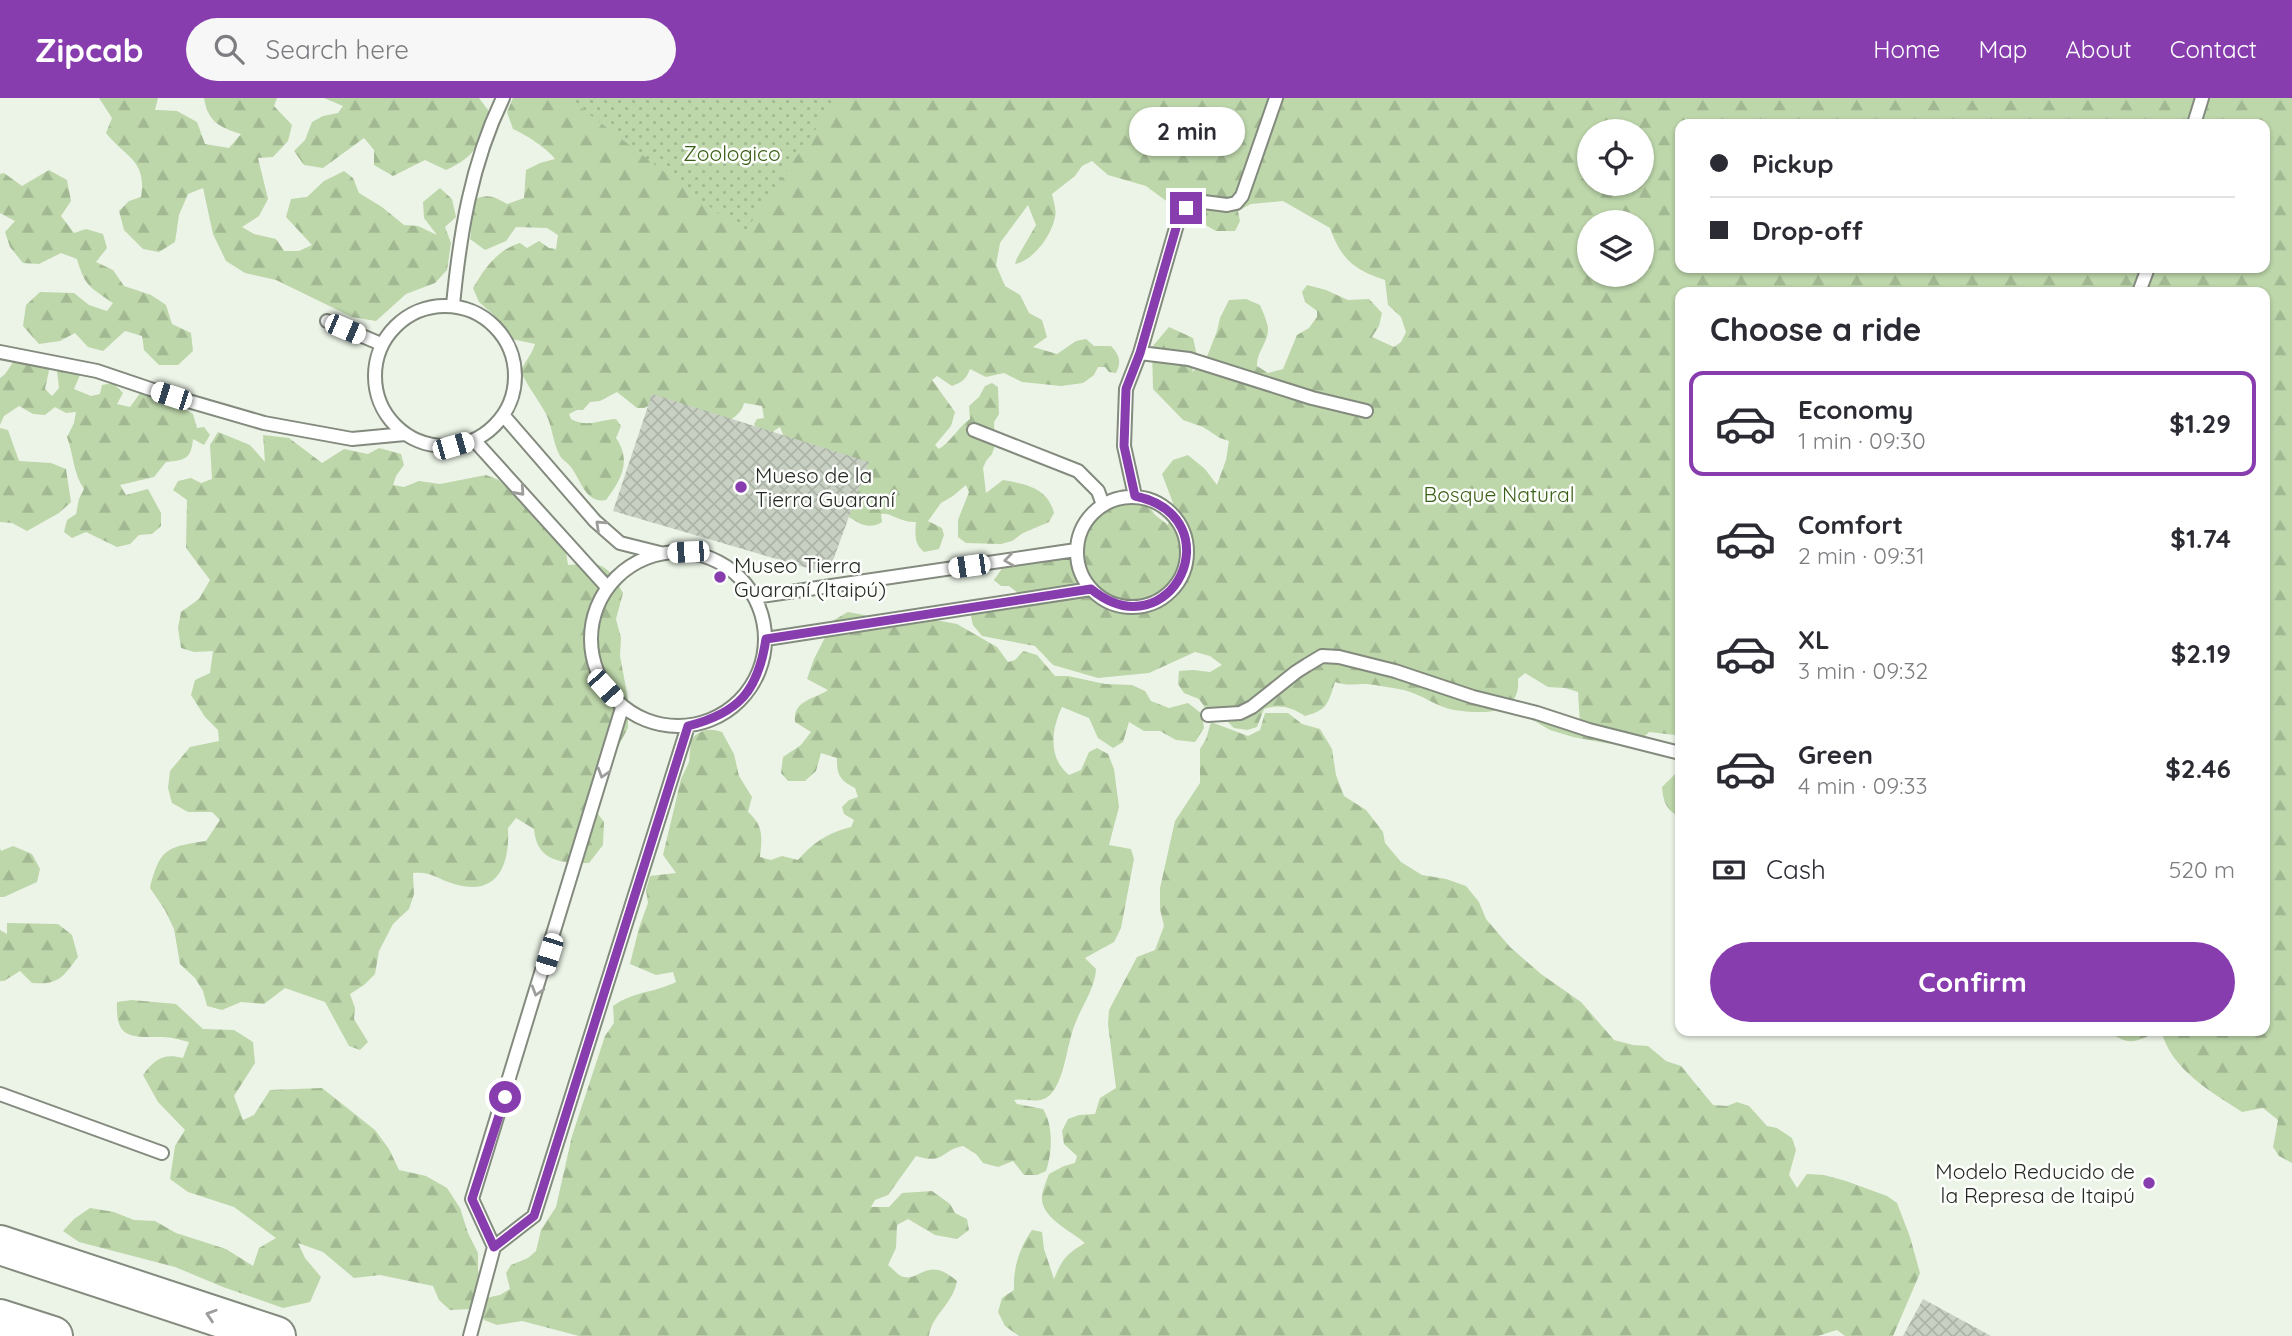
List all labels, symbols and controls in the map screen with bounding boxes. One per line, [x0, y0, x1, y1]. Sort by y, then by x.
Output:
search box [186, 18, 676, 81]
text: Zipcab [35, 29, 144, 70]
icon: search [210, 30, 248, 68]
text: Search here [266, 33, 409, 66]
text: Home [1873, 34, 1940, 64]
text: Map [1978, 34, 2027, 64]
text: About [2065, 34, 2132, 64]
text: Contact [2170, 34, 2257, 64]
callout: 2 min [1128, 106, 1244, 155]
text: 2 min [1157, 117, 1217, 146]
map controls [1577, 119, 1654, 287]
button: locate [1577, 119, 1654, 196]
park label: Zoologico [683, 140, 781, 166]
text: Pickup [1752, 147, 1834, 180]
route end [1170, 192, 1202, 224]
button: layers [1577, 210, 1654, 287]
text: Drop-off [1752, 214, 1863, 247]
text: Choose a ride [1710, 309, 1922, 349]
car [322, 311, 369, 347]
car [148, 380, 195, 412]
icon: car [1714, 392, 1777, 455]
text: Economy [1798, 393, 1913, 426]
text: $1.29 [2169, 407, 2231, 440]
text: 1 min · 09:30 [1798, 426, 1926, 455]
car [430, 430, 477, 462]
place label: Mueso de la Tierra Guaraní [755, 462, 895, 512]
marker: Mueso de la Tierra Guaraní [733, 479, 749, 495]
park label: Bosque Natural [1424, 481, 1574, 507]
one-way arrow [512, 483, 524, 496]
icon: car [1714, 507, 1777, 570]
text: Comfort [1798, 508, 1903, 541]
one-way arrow [595, 521, 608, 534]
text: $1.74 [2170, 522, 2231, 555]
car [667, 540, 710, 564]
text: 2 min · 09:31 [1798, 541, 1925, 570]
place label: Museo Tierra Guaraní (Itaipú) [734, 552, 886, 602]
one-way arrow [1003, 552, 1015, 567]
car [947, 553, 992, 579]
marker: Museo Tierra Guaraní (Itaipú) [712, 569, 728, 585]
icon: car [1714, 622, 1777, 685]
text: XL [1798, 623, 1830, 656]
text: $2.19 [2171, 637, 2231, 670]
text: 3 min · 09:32 [1798, 656, 1928, 685]
car [584, 665, 627, 711]
icon: car [1714, 737, 1777, 800]
text: Green [1798, 738, 1873, 771]
text: $2.46 [2165, 752, 2231, 785]
one-way arrow [596, 767, 611, 779]
text: 4 min · 09:33 [1798, 771, 1928, 800]
icon: cash [1710, 851, 1748, 889]
text: Cash [1766, 853, 1826, 886]
text: 520 m [2169, 855, 2235, 884]
car [533, 931, 566, 977]
button: Confirm [1710, 942, 2235, 1022]
one-way arrow [531, 985, 546, 997]
route start [489, 1081, 521, 1113]
place label: Modelo Reducido de la Represa de Itaipú [1935, 1158, 2135, 1208]
marker: Modelo Reducido de la Represa de Itaipú [2141, 1175, 2157, 1191]
one-way arrow [206, 1309, 218, 1323]

